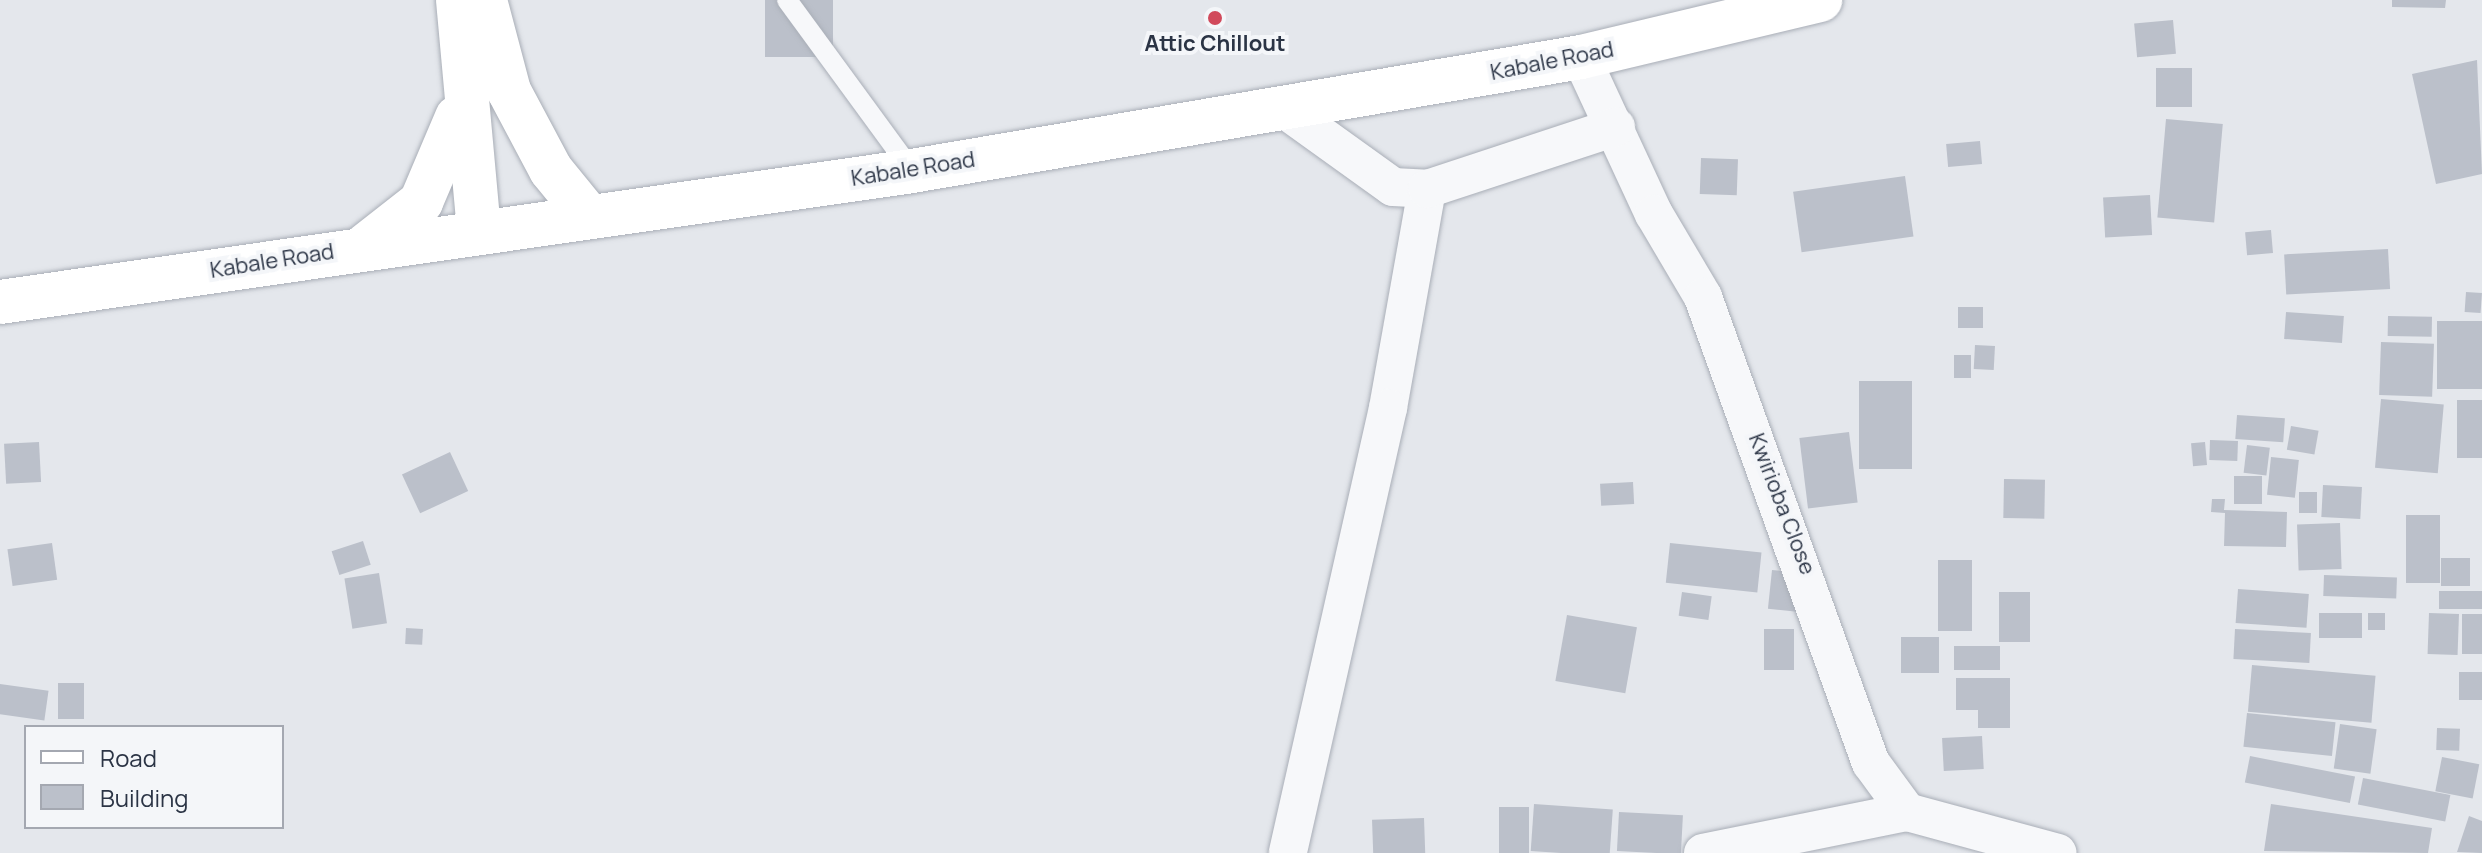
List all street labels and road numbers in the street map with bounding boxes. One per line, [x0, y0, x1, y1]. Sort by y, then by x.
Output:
street label: Kabale Road [1488, 36, 1616, 86]
street label: Kabale Road [849, 146, 977, 192]
street label: Kabale Road [208, 238, 336, 284]
street label: Kwirioba Close [1743, 430, 1821, 578]

